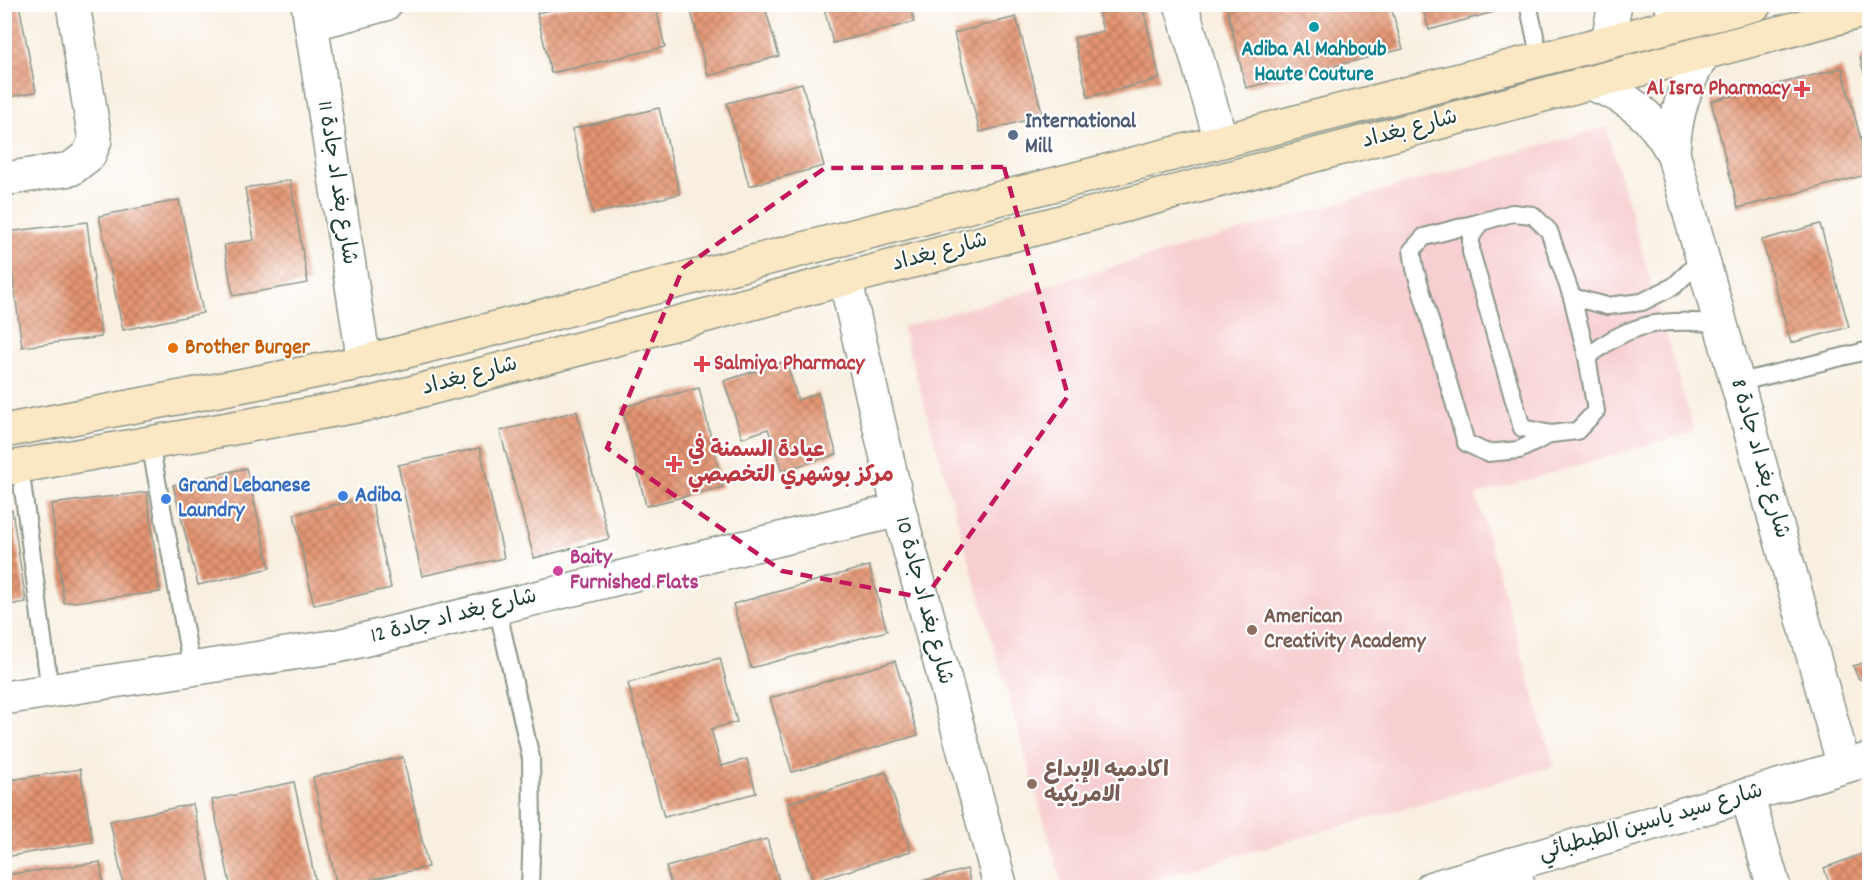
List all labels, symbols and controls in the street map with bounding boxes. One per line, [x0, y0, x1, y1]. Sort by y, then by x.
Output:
marker: Adiba Al Mahboub Haute Couture [1307, 20, 1321, 34]
place label: Adiba Al Mahboub Haute Couture [1241, 35, 1387, 91]
place label: Al Isra Pharmacy [1646, 74, 1791, 105]
marker: Al Isra Pharmacy [1795, 82, 1809, 96]
street label: شارع بغد اد جادة 11 [308, 99, 364, 267]
street label: شارع بغداد [1359, 102, 1461, 158]
place label: International Mill [1025, 107, 1137, 163]
marker: International Mill [1006, 128, 1020, 142]
street label: شارع بغداد [889, 225, 991, 281]
place label: Brother Burger [185, 333, 311, 364]
marker: Brother Burger [166, 341, 180, 355]
street label: شارع بغداد [419, 349, 521, 405]
place label: Salmiya Pharmacy [714, 349, 865, 380]
marker: Salmiya Pharmacy [695, 357, 709, 371]
street label: شارع بغد اد جادة 8 [1721, 376, 1797, 542]
place label: عيادة السمنة في مركز بوشهري التخصصي [688, 433, 894, 493]
marker: عيادة السمنة في مركز بوشهري التخصصي [665, 455, 683, 473]
place label: Grand Lebanese Laundry [178, 471, 311, 527]
place label: Adiba [355, 481, 402, 512]
marker: Adiba [336, 489, 350, 503]
marker: Grand Lebanese Laundry [159, 492, 173, 506]
street label: شارع بغد اد جادة 10 [886, 514, 960, 688]
place label: Baity Furnished Flats [570, 543, 699, 599]
marker: Baity Furnished Flats [551, 564, 565, 578]
street label: شارع بغد اد جادة 12 [368, 581, 540, 653]
place label: American Creativity Academy [1264, 602, 1427, 658]
marker: American Creativity Academy [1245, 623, 1259, 637]
place label: اكادميه الإبداع الامريكيه [1044, 756, 1169, 812]
street label: شارع سيد ياسين الطبطبائي [1535, 776, 1767, 871]
marker: اكادميه الإبداع الامريكيه [1025, 777, 1039, 791]

